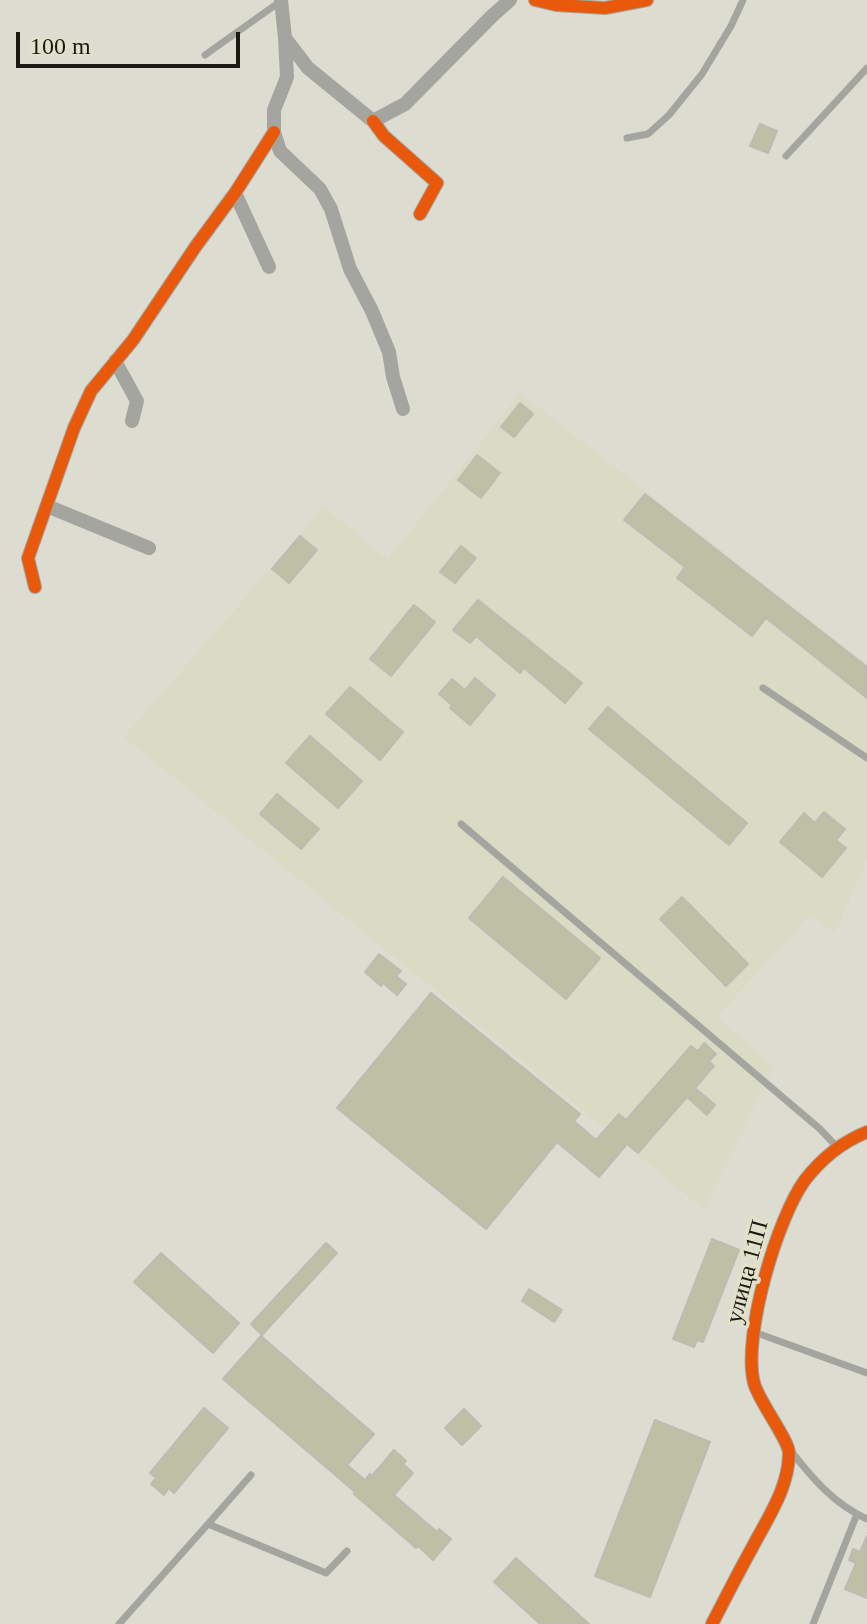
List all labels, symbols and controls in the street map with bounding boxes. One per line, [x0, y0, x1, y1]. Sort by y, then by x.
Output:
scale bar [20, 16, 244, 66]
text: 100 m [30, 33, 91, 59]
street label: улица 11П [720, 1217, 776, 1327]

